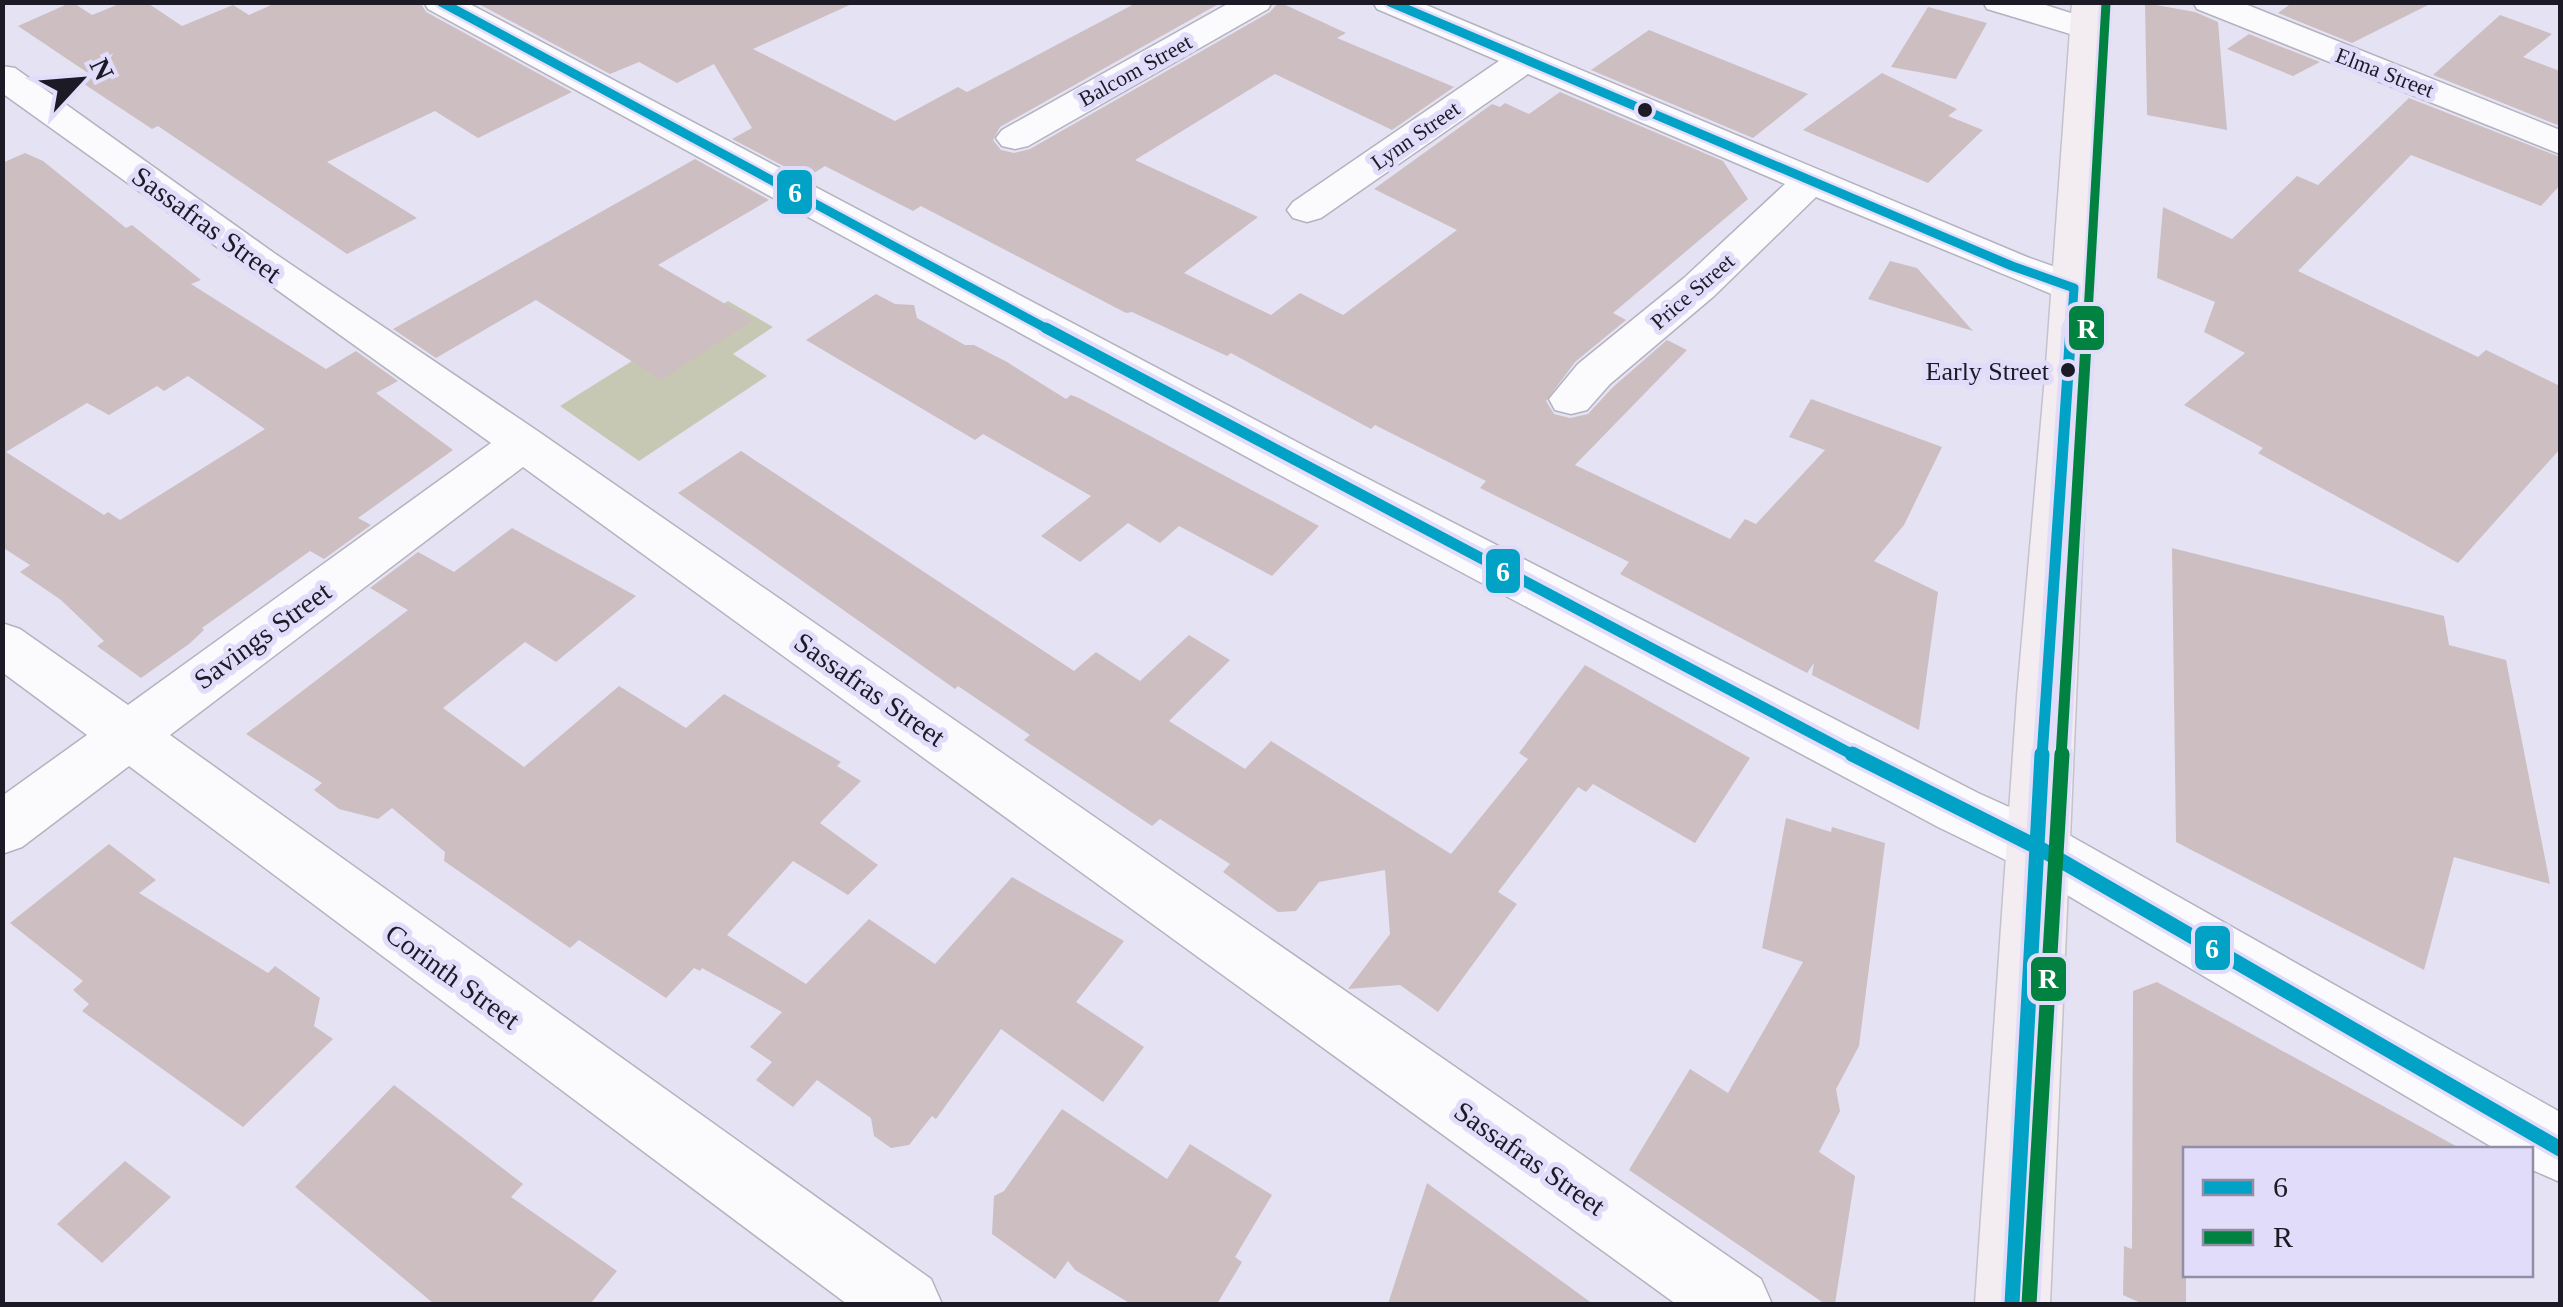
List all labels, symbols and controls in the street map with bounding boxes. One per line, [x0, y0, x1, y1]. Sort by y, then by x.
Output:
street label: Balcom Street [1074, 29, 1196, 112]
north arrow [30, 30, 130, 130]
street label: Elma Street [2332, 42, 2437, 103]
text: N [84, 53, 120, 85]
street label: Lynn Street [1366, 96, 1464, 175]
unlabelled marker [1635, 100, 1655, 120]
street label: Sassafras Street [126, 160, 287, 289]
line badge: 6 [775, 168, 814, 216]
text: 6 [788, 177, 802, 208]
street label: Price Street [1646, 248, 1739, 334]
line badge: R [2067, 304, 2106, 352]
text: R [2077, 313, 2098, 344]
place label: Early Street [1926, 357, 2050, 386]
marker: Early Street [2058, 360, 2078, 380]
line badge: 6 [1484, 547, 1522, 595]
text: 6 [1496, 556, 1510, 587]
street label: Savings Street [188, 575, 337, 695]
street label: Sassafras Street [789, 626, 951, 753]
street label: Corinth Street [380, 917, 526, 1035]
line badge: 6 [2193, 924, 2232, 972]
text: 6 [2205, 933, 2219, 964]
line badge: R [2029, 955, 2068, 1003]
text: R [2038, 963, 2059, 994]
street label: Sassafras Street [1449, 1095, 1611, 1222]
legend [2183, 1147, 2533, 1277]
text: 6 [2273, 1170, 2288, 1203]
text: R [2273, 1220, 2293, 1253]

